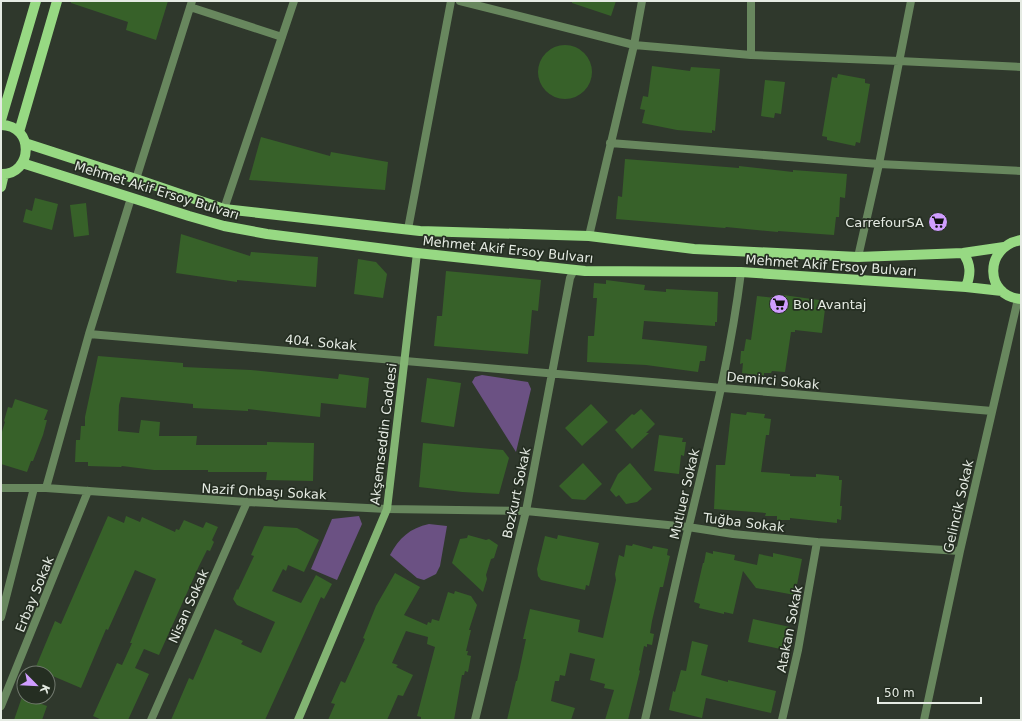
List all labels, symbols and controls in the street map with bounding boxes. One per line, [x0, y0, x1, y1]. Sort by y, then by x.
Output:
street label: Mehmet Akif Ersoy Bulvarı [73, 158, 241, 223]
supermarket icon: CarrefourSA [927, 211, 949, 233]
place label: CarrefourSA [845, 215, 924, 230]
street label: Mehmet Akif Ersoy Bulvarı [422, 233, 594, 266]
street label: Mehmet Akif Ersoy Bulvarı [745, 252, 917, 279]
supermarket icon: Bol Avantaj [768, 293, 790, 315]
place label: Bol Avantaj [793, 297, 866, 312]
street label: 404. Sokak [284, 332, 358, 353]
street label: Akşemseddin Caddesi [367, 362, 400, 506]
street label: Demirci Sokak [726, 369, 821, 392]
street label: Bozkurt Sokak [500, 446, 534, 540]
street label: Mutluer Sokak [667, 447, 702, 541]
street label: Gelincik Sokak [940, 458, 977, 554]
street label: Nazif Onbaşı Sokak [201, 481, 327, 502]
street label: Tuğba Sokak [701, 510, 786, 535]
street label: Erbay Sokak [12, 554, 57, 634]
street label: Nisan Sokak [165, 566, 212, 646]
street label: Atakan Sokak [774, 584, 805, 674]
north arrow [16, 665, 56, 705]
scale bar [878, 679, 981, 705]
text: K [37, 682, 52, 696]
text: 50 m [884, 686, 915, 700]

